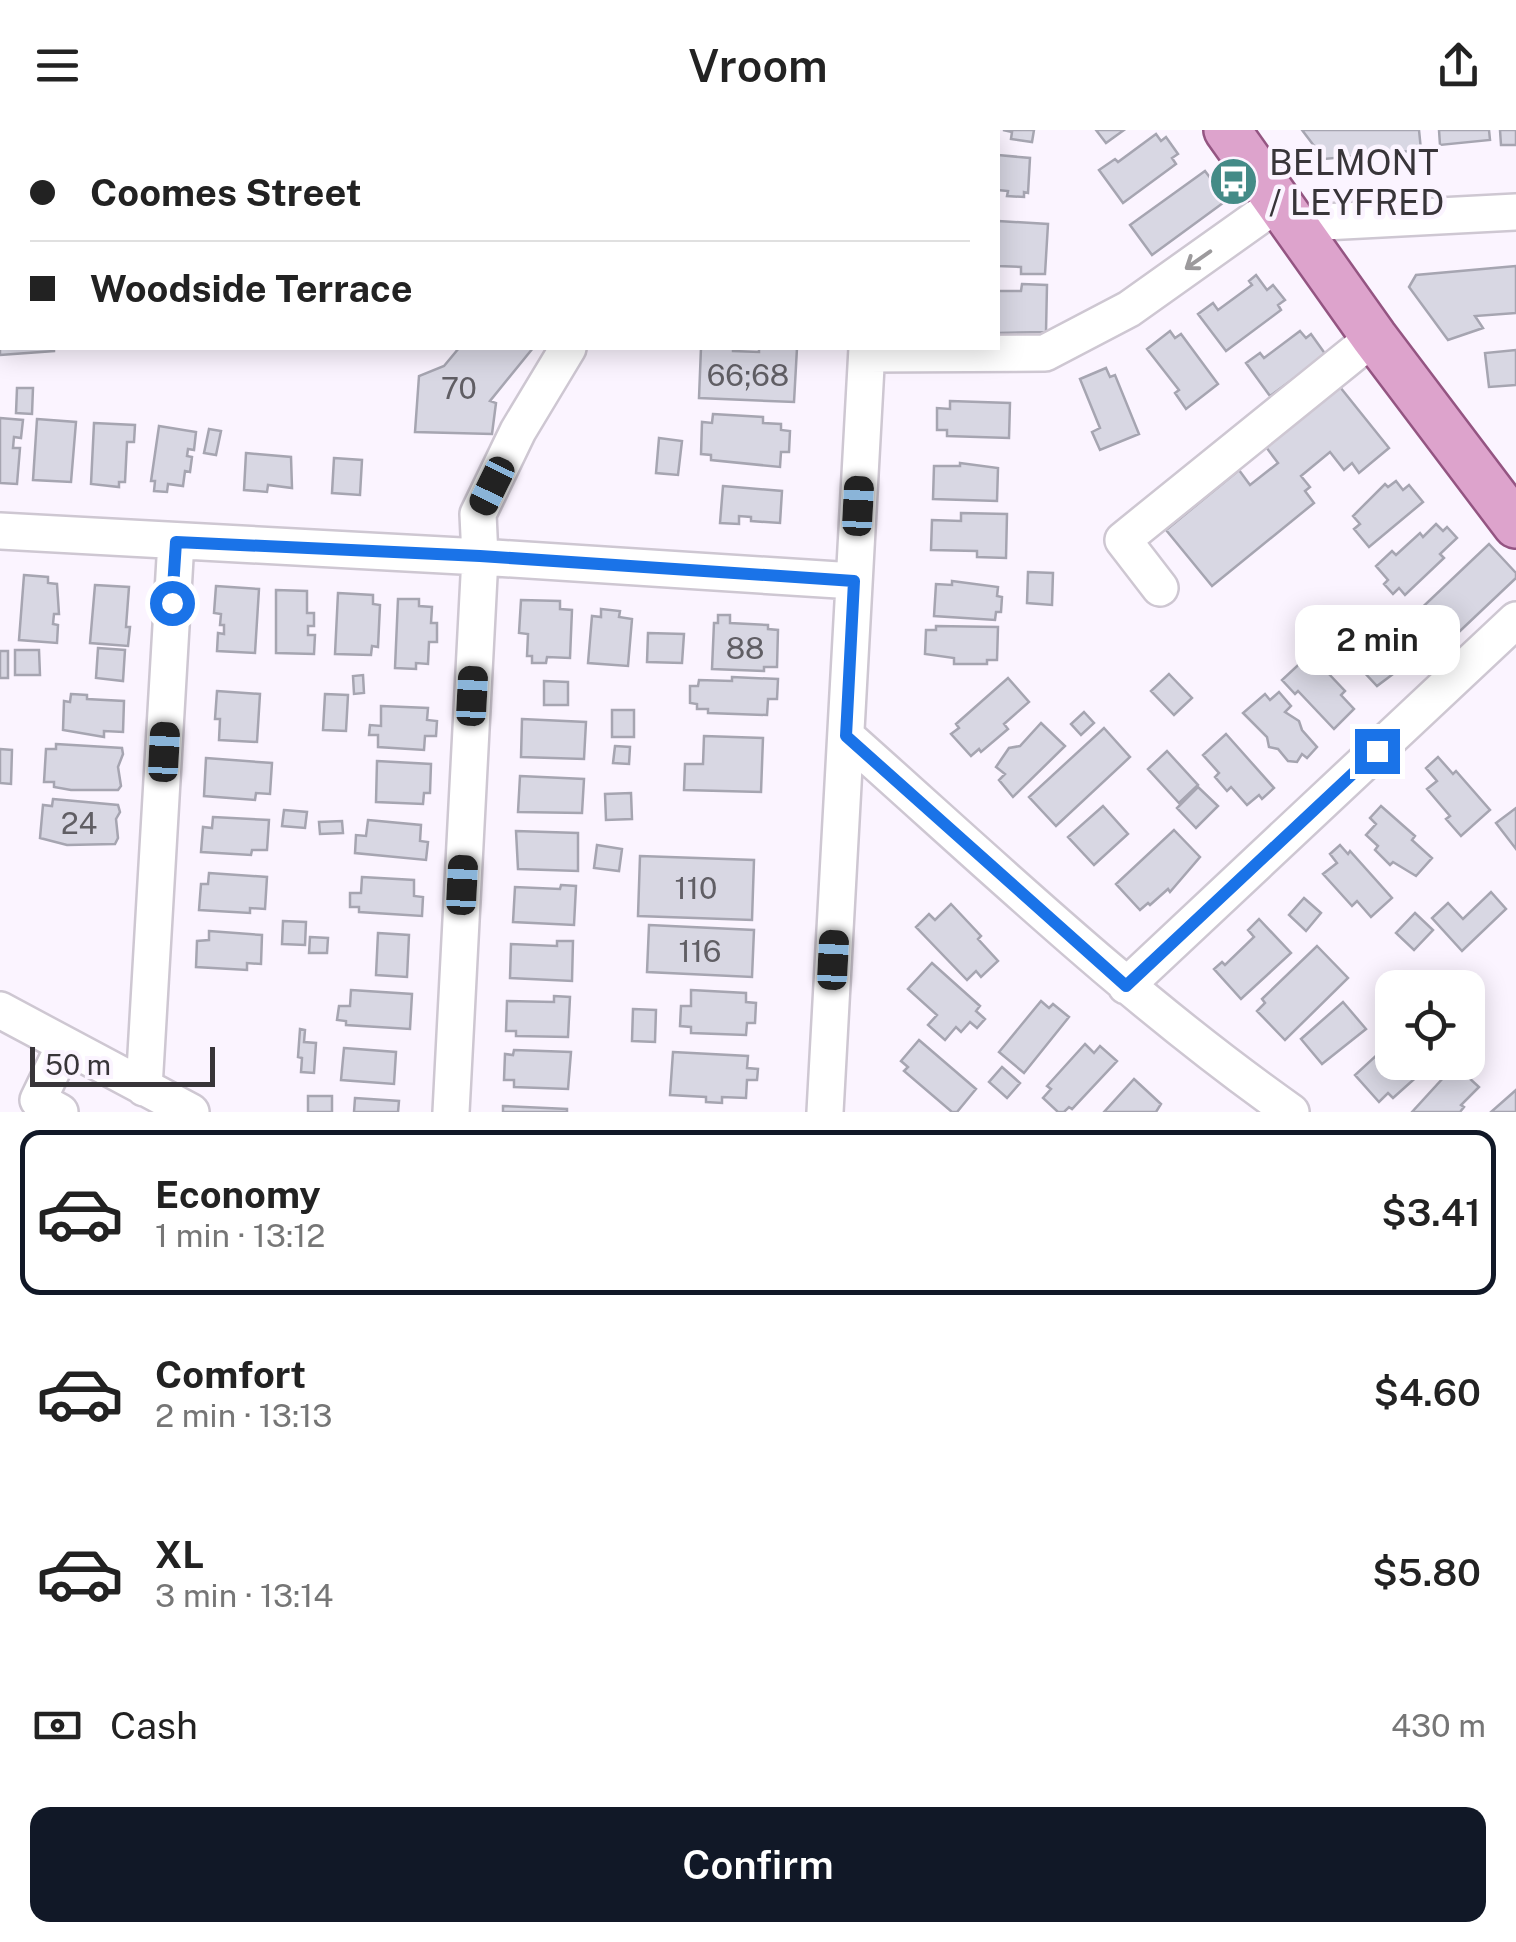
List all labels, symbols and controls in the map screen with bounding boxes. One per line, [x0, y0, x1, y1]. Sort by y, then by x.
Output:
icon: menu [30, 38, 85, 93]
icon: share [1431, 38, 1486, 93]
text: Vroom [688, 39, 828, 92]
place label: BELMONT / LEYFRED [1269, 142, 1444, 223]
bus stop icon: BELMONT / LEYFRED [1208, 156, 1260, 208]
text: Coomes Street [90, 170, 362, 215]
one-way arrow [1185, 249, 1212, 270]
text: Woodside Terrace [90, 266, 413, 311]
house number: 66;68 [707, 357, 789, 393]
house number: 70 [441, 370, 477, 406]
car [465, 452, 519, 520]
car [841, 475, 875, 537]
route start [150, 581, 195, 626]
callout: 2 min [1294, 606, 1460, 676]
text: 2 min [1336, 621, 1419, 658]
house number: 88 [726, 630, 764, 666]
car [455, 665, 489, 727]
car [147, 721, 181, 783]
route end [1355, 729, 1400, 774]
house number: 24 [61, 805, 97, 841]
car [445, 854, 479, 916]
house number: 110 [675, 870, 717, 906]
car [816, 929, 850, 991]
house number: 116 [678, 933, 722, 969]
map controls [1375, 970, 1485, 1080]
button: locate [1375, 970, 1485, 1080]
scale bar [30, 1042, 215, 1086]
text: 50 m [45, 1048, 111, 1081]
icon: car [35, 1168, 125, 1258]
text: Economy [155, 1172, 321, 1217]
text: $3.41 [1381, 1190, 1481, 1235]
text: 1 min · 13:12 [155, 1217, 325, 1254]
icon: car [35, 1348, 125, 1438]
text: Comfort [155, 1352, 306, 1397]
text: $4.60 [1373, 1370, 1481, 1415]
text: 2 min · 13:13 [155, 1397, 332, 1434]
icon: car [35, 1528, 125, 1618]
text: XL [155, 1532, 204, 1577]
text: $5.80 [1372, 1550, 1481, 1595]
text: 3 min · 13:14 [155, 1577, 333, 1614]
icon: cash [30, 1698, 85, 1753]
text: Cash [110, 1703, 198, 1748]
text: 430 m [1391, 1707, 1486, 1744]
button: Confirm [30, 1807, 1486, 1922]

